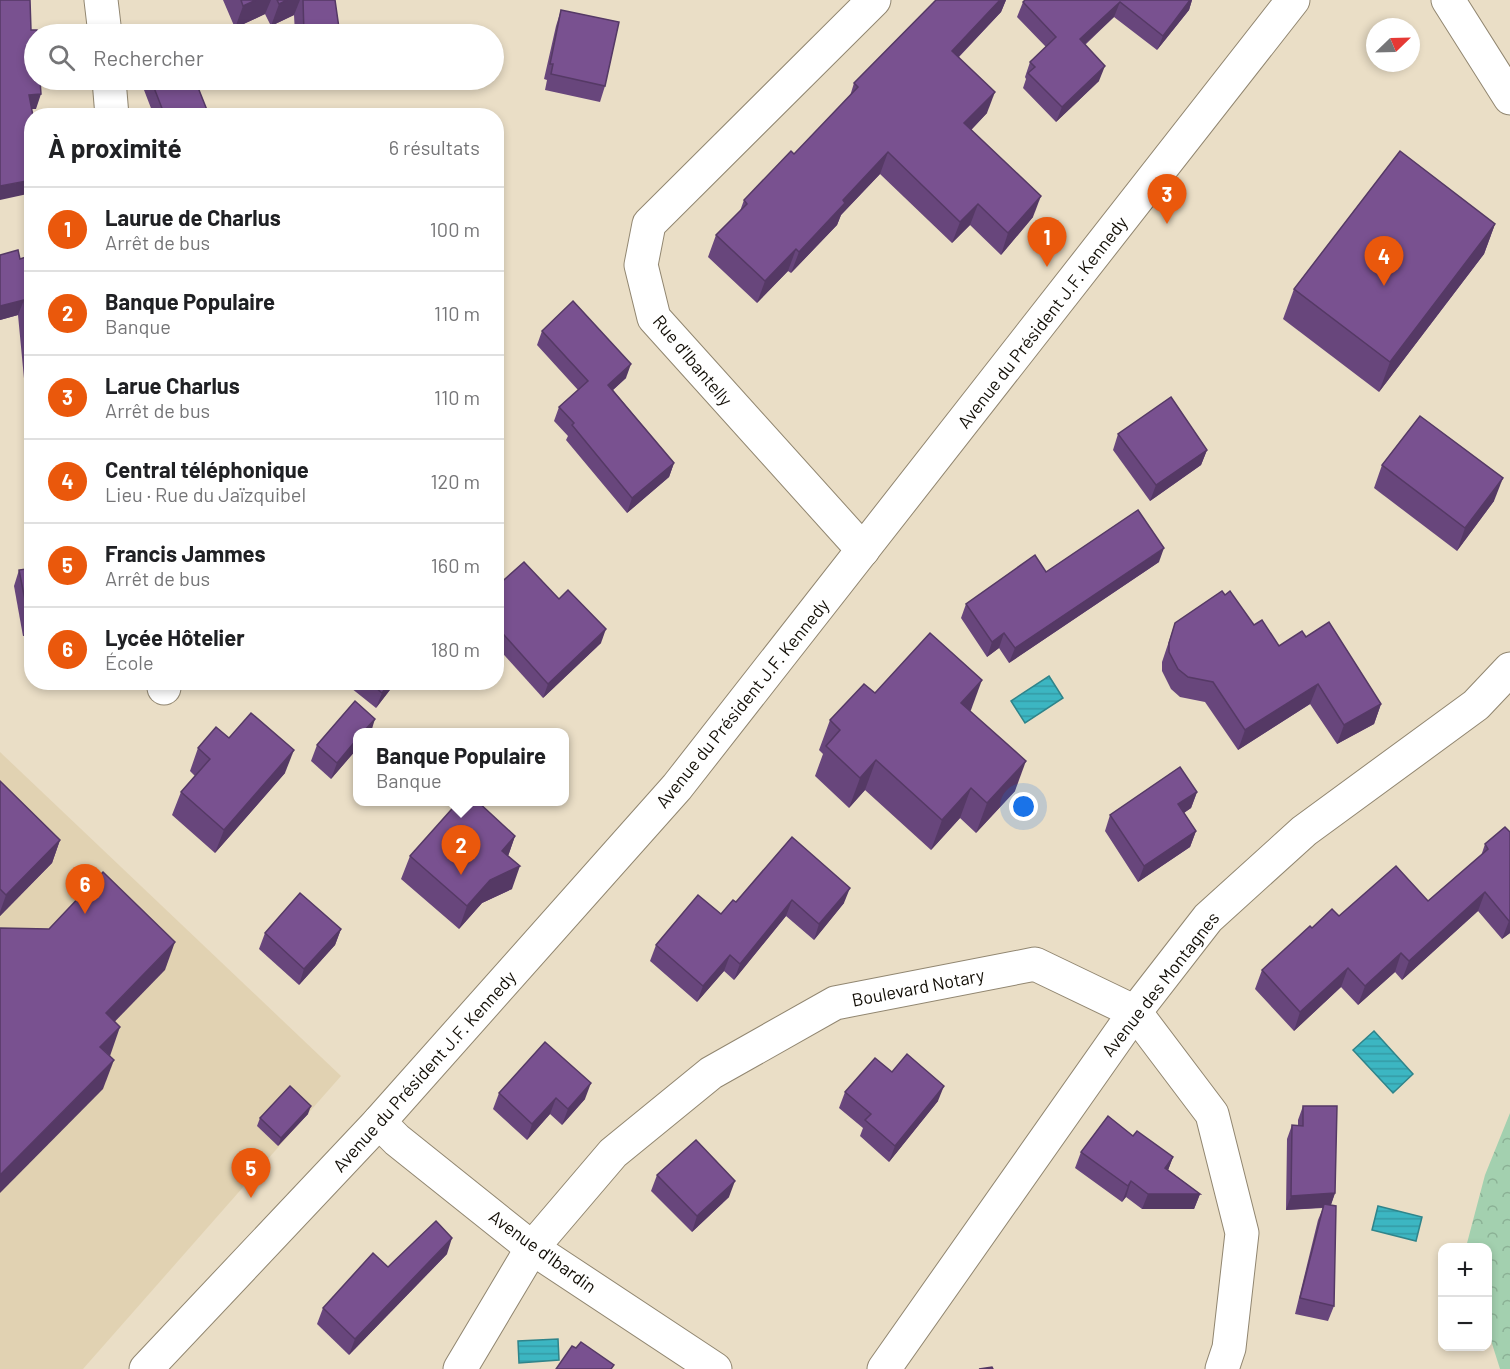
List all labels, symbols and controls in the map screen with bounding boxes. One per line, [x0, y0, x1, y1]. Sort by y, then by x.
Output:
north arrow [1366, 18, 1420, 72]
search box [24, 24, 504, 90]
icon: search [45, 41, 78, 74]
text: Rechercher [93, 44, 204, 70]
text: À proximité [48, 132, 182, 163]
text: 6 résultats [389, 135, 480, 159]
pin: 3 [1148, 174, 1186, 224]
text: Laurue de Charlus [105, 204, 281, 230]
street label: Avenue du Président J.F. Kennedy [952, 212, 1132, 432]
text: 1 [64, 217, 71, 241]
text: 100 m [430, 217, 480, 241]
pin: 1 [1028, 218, 1066, 267]
text: Arrêt de bus [105, 230, 210, 254]
pin: 4 [1364, 236, 1404, 286]
text: Banque Populaire [105, 288, 275, 314]
text: 2 [62, 301, 73, 325]
text: 110 m [434, 301, 480, 325]
street label: Rue d'Ibantelly [649, 310, 737, 410]
text: Banque [105, 314, 171, 338]
text: Larue Charlus [105, 372, 240, 398]
text: 3 [62, 385, 73, 409]
text: 110 m [434, 385, 480, 409]
text: Arrêt de bus [105, 398, 210, 422]
text: Central téléphonique [105, 456, 309, 482]
text: 4 [61, 469, 74, 493]
text: 120 m [430, 469, 480, 493]
text: Lieu · Rue du Jaïzquibel [105, 482, 306, 506]
text: Francis Jammes [105, 540, 265, 566]
text: 5 [62, 553, 73, 577]
text: 160 m [431, 553, 480, 577]
text: Arrêt de bus [105, 566, 210, 590]
street label: Avenue du Président J.F. Kennedy [651, 594, 833, 812]
text: Lycée Hôtelier [105, 624, 245, 650]
text: 6 [62, 637, 73, 661]
text: 180 m [431, 637, 480, 661]
text: École [105, 650, 154, 674]
popup [353, 728, 569, 806]
text: Banque Populaire [376, 742, 546, 768]
text: Banque [376, 768, 442, 792]
your location [1009, 792, 1038, 821]
pin: 2 [442, 826, 480, 875]
pin: 6 [66, 864, 104, 914]
street label: Avenue des Montagnes [1097, 907, 1223, 1061]
street label: Boulevard Notary [850, 963, 986, 1011]
street label: Avenue du Président J.F. Kennedy [328, 966, 520, 1176]
pin: 5 [232, 1148, 270, 1198]
street label: Avenue d'Ibardin [485, 1205, 601, 1297]
map controls [1438, 1243, 1492, 1351]
button: + [1438, 1243, 1492, 1297]
button: − [1438, 1297, 1492, 1351]

